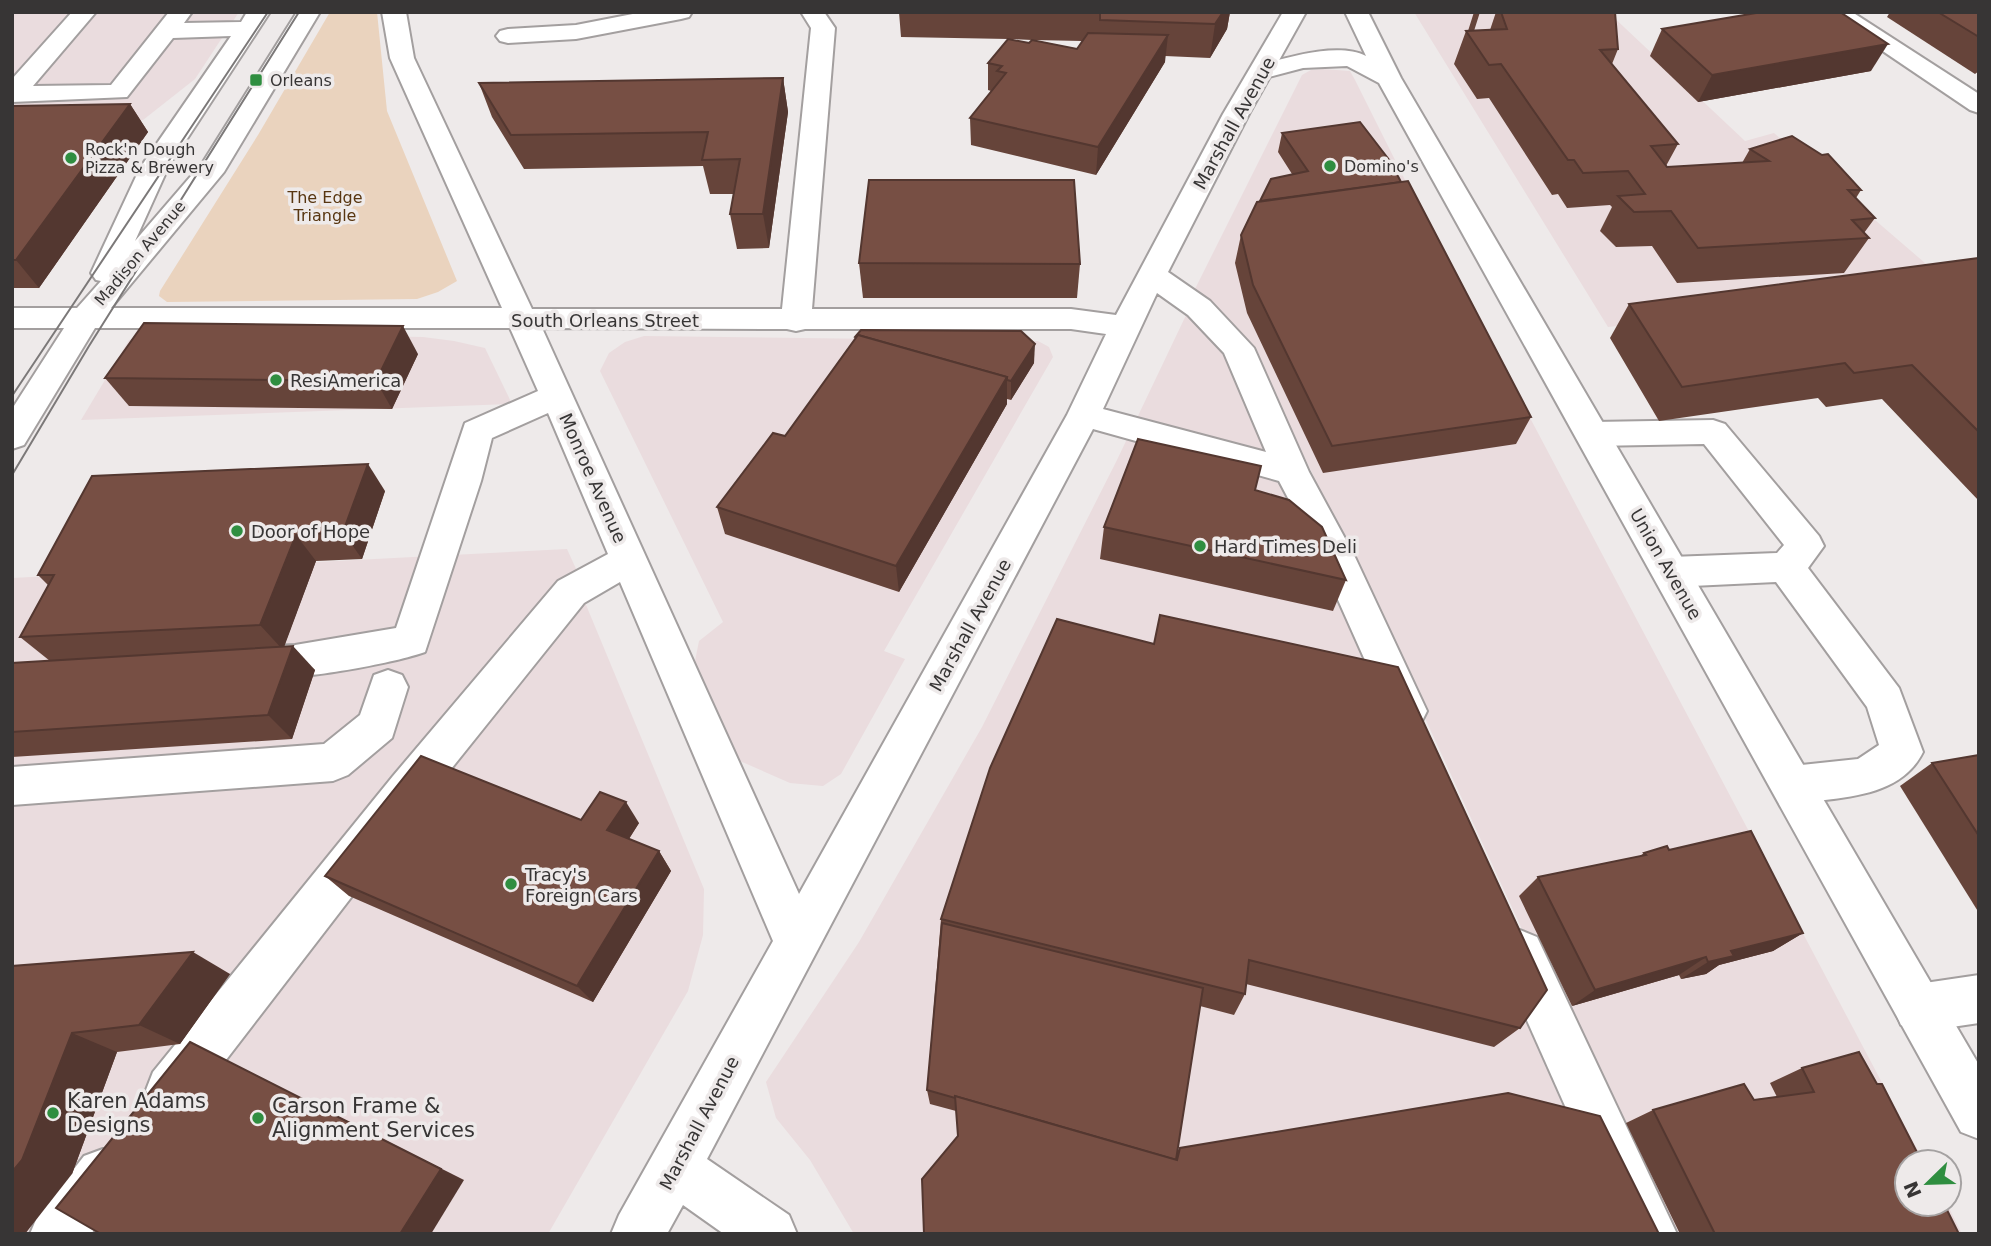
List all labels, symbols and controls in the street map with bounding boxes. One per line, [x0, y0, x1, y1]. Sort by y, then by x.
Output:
street label: Marshall Avenue [1189, 53, 1279, 193]
place label: Orleans [270, 71, 332, 90]
marker: Orleans [248, 72, 264, 88]
place label: Rock'n Dough Pizza & Brewery [85, 140, 214, 177]
marker: Rock'n Dough Pizza & Brewery [63, 150, 79, 166]
place label: Domino's [1344, 157, 1419, 176]
marker: Domino's [1322, 158, 1338, 174]
park label: The Edge Triangle [286, 188, 363, 225]
street label: Madison Avenue [91, 197, 189, 309]
street label: South Orleans Street [511, 310, 699, 331]
place label: ResiAmerica [290, 370, 401, 391]
marker: ResiAmerica [268, 372, 284, 388]
street label: Monroe Avenue [555, 410, 631, 546]
street label: Union Avenue [1626, 505, 1706, 623]
place label: Door of Hope [251, 521, 370, 542]
marker: Door of Hope [229, 523, 245, 539]
place label: Hard Times Deli [1214, 536, 1357, 557]
marker: Hard Times Deli [1192, 538, 1208, 554]
street label: Marshall Avenue [925, 555, 1015, 695]
place label: Tracy's Foreign Cars [524, 864, 638, 906]
marker: Tracy's Foreign Cars [503, 876, 519, 892]
street label: Marshall Avenue [655, 1053, 743, 1193]
place label: Karen Adams Designs [67, 1089, 206, 1137]
place label: Carson Frame & Alignment Services [272, 1094, 475, 1142]
marker: Karen Adams Designs [45, 1105, 61, 1121]
marker: Carson Frame & Alignment Services [250, 1110, 266, 1126]
north arrow [1893, 1148, 1963, 1218]
text: N [1899, 1178, 1926, 1201]

